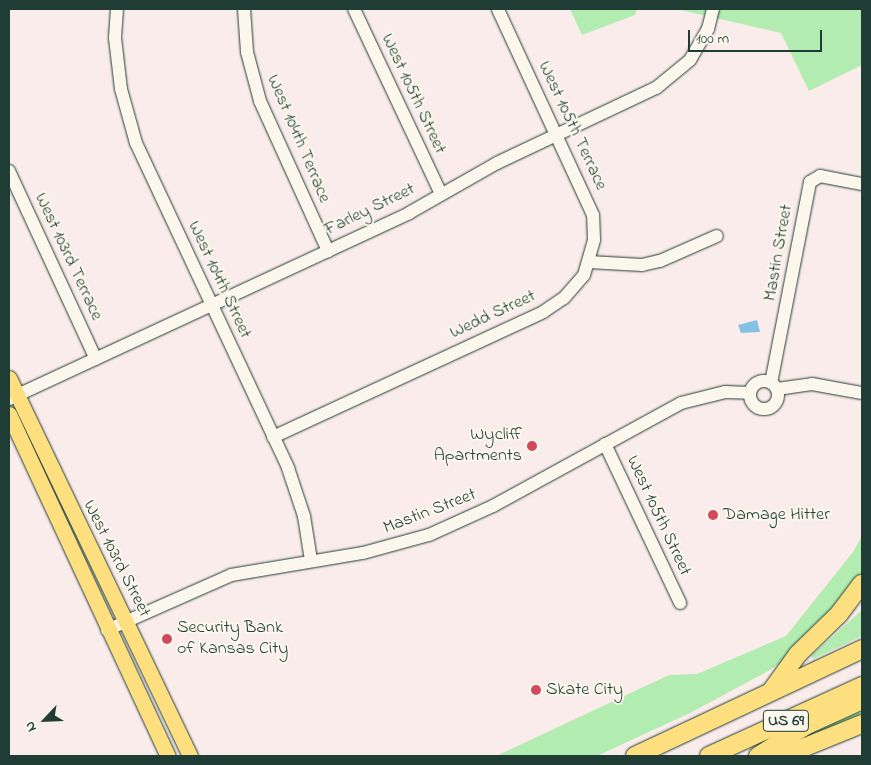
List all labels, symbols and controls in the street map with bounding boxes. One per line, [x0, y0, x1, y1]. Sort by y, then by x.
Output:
scale bar [691, 20, 825, 52]
text: 100 m [696, 28, 729, 50]
street label: West 105th Street [376, 31, 450, 157]
street label: West 105th Terrace [533, 58, 611, 194]
street label: West 104th Terrace [261, 72, 335, 206]
street label: Farley Street [321, 179, 419, 241]
street label: West 103rd Terrace [29, 190, 107, 324]
street label: Mastin Street [760, 203, 798, 303]
street label: West 104th Street [182, 218, 256, 342]
street label: Wedd Street [447, 286, 539, 344]
place label: Wycliff Apartments [434, 425, 522, 468]
marker: Wycliff Apartments [526, 440, 538, 452]
street label: West 105th Street [621, 453, 695, 579]
street label: Mastin Street [380, 484, 480, 540]
street label: West 103rd Street [77, 497, 155, 621]
place label: Damage Hitter [723, 504, 830, 526]
marker: Damage Hitter [707, 509, 719, 521]
place label: Security Bank of Kansas City [177, 618, 288, 660]
marker: Security Bank of Kansas City [161, 633, 173, 645]
place label: Skate City [546, 679, 623, 701]
marker: Skate City [530, 684, 542, 696]
north arrow [20, 695, 70, 745]
road number: US 69 [762, 708, 810, 734]
text: N [19, 718, 42, 735]

